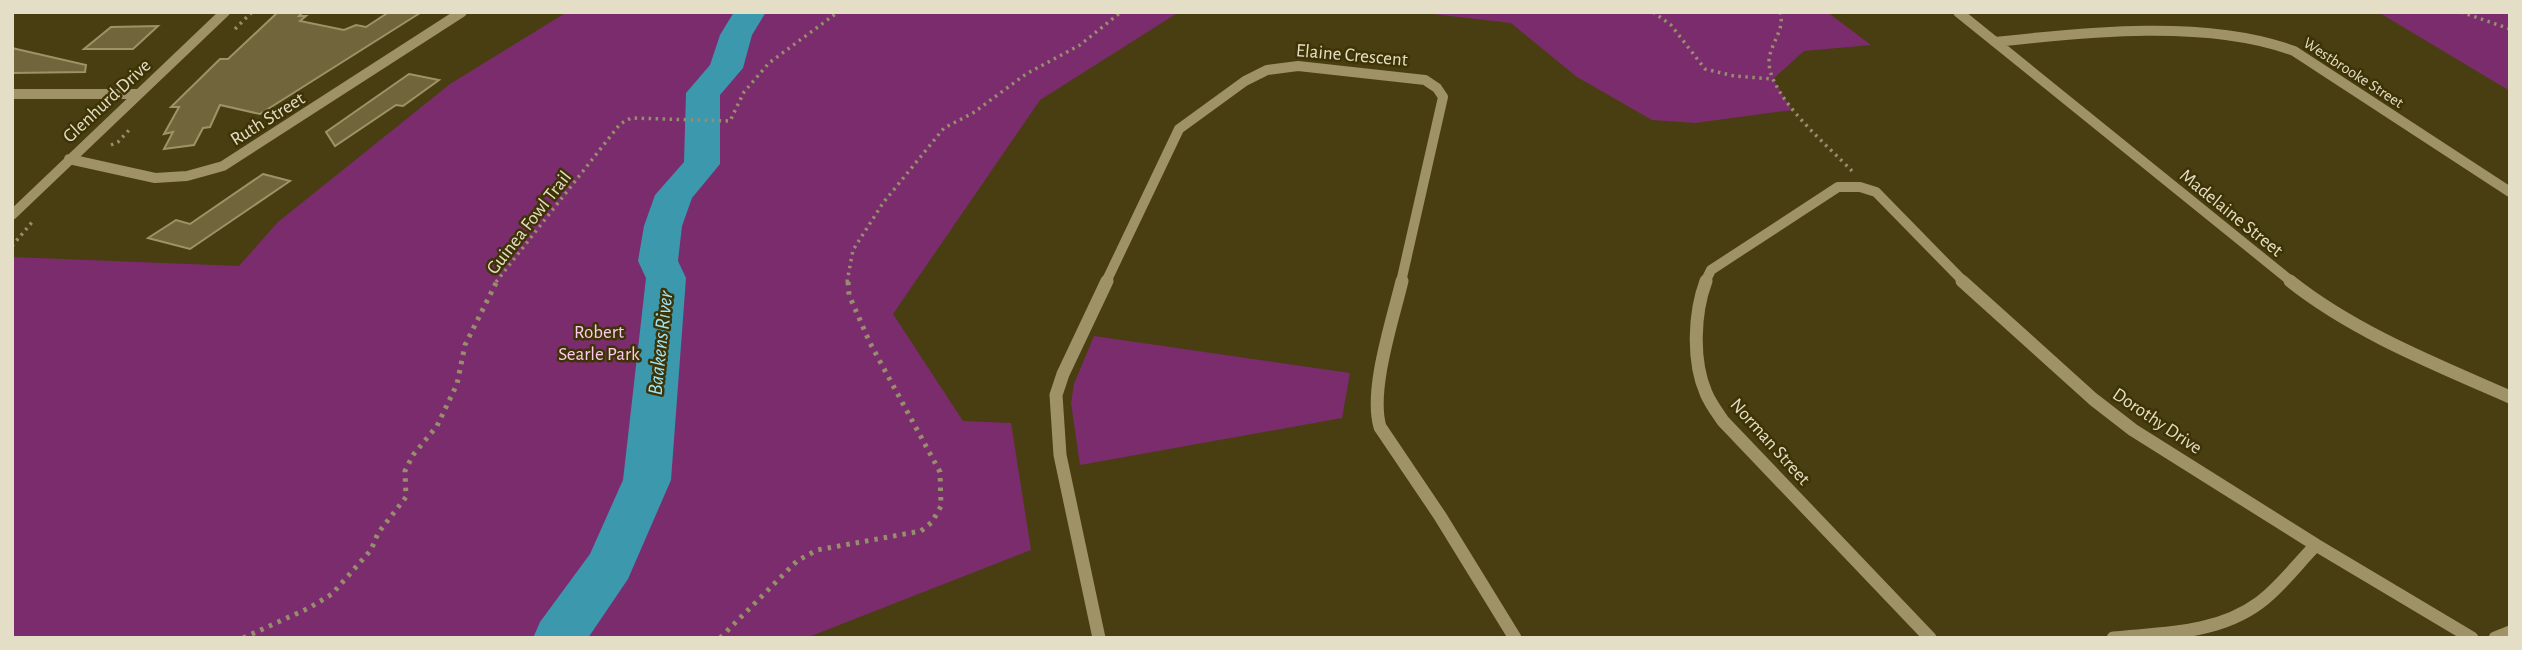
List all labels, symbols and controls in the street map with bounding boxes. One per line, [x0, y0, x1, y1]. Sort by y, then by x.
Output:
street label: Westbrooke Street [2301, 35, 2406, 111]
street label: Elaine Crescent [1295, 41, 1409, 70]
street label: Glenhurd Drive [59, 56, 155, 146]
street label: Ruth Street [227, 89, 308, 149]
street label: Madelaine Street [2176, 166, 2286, 260]
street label: Guinea Fowl Trail [483, 168, 575, 278]
water label: Baakens River [645, 289, 677, 396]
park label: Robert Searle Park [558, 323, 640, 364]
street label: Dorothy Drive [2109, 385, 2205, 458]
street label: Norman Street [1726, 395, 1814, 489]

